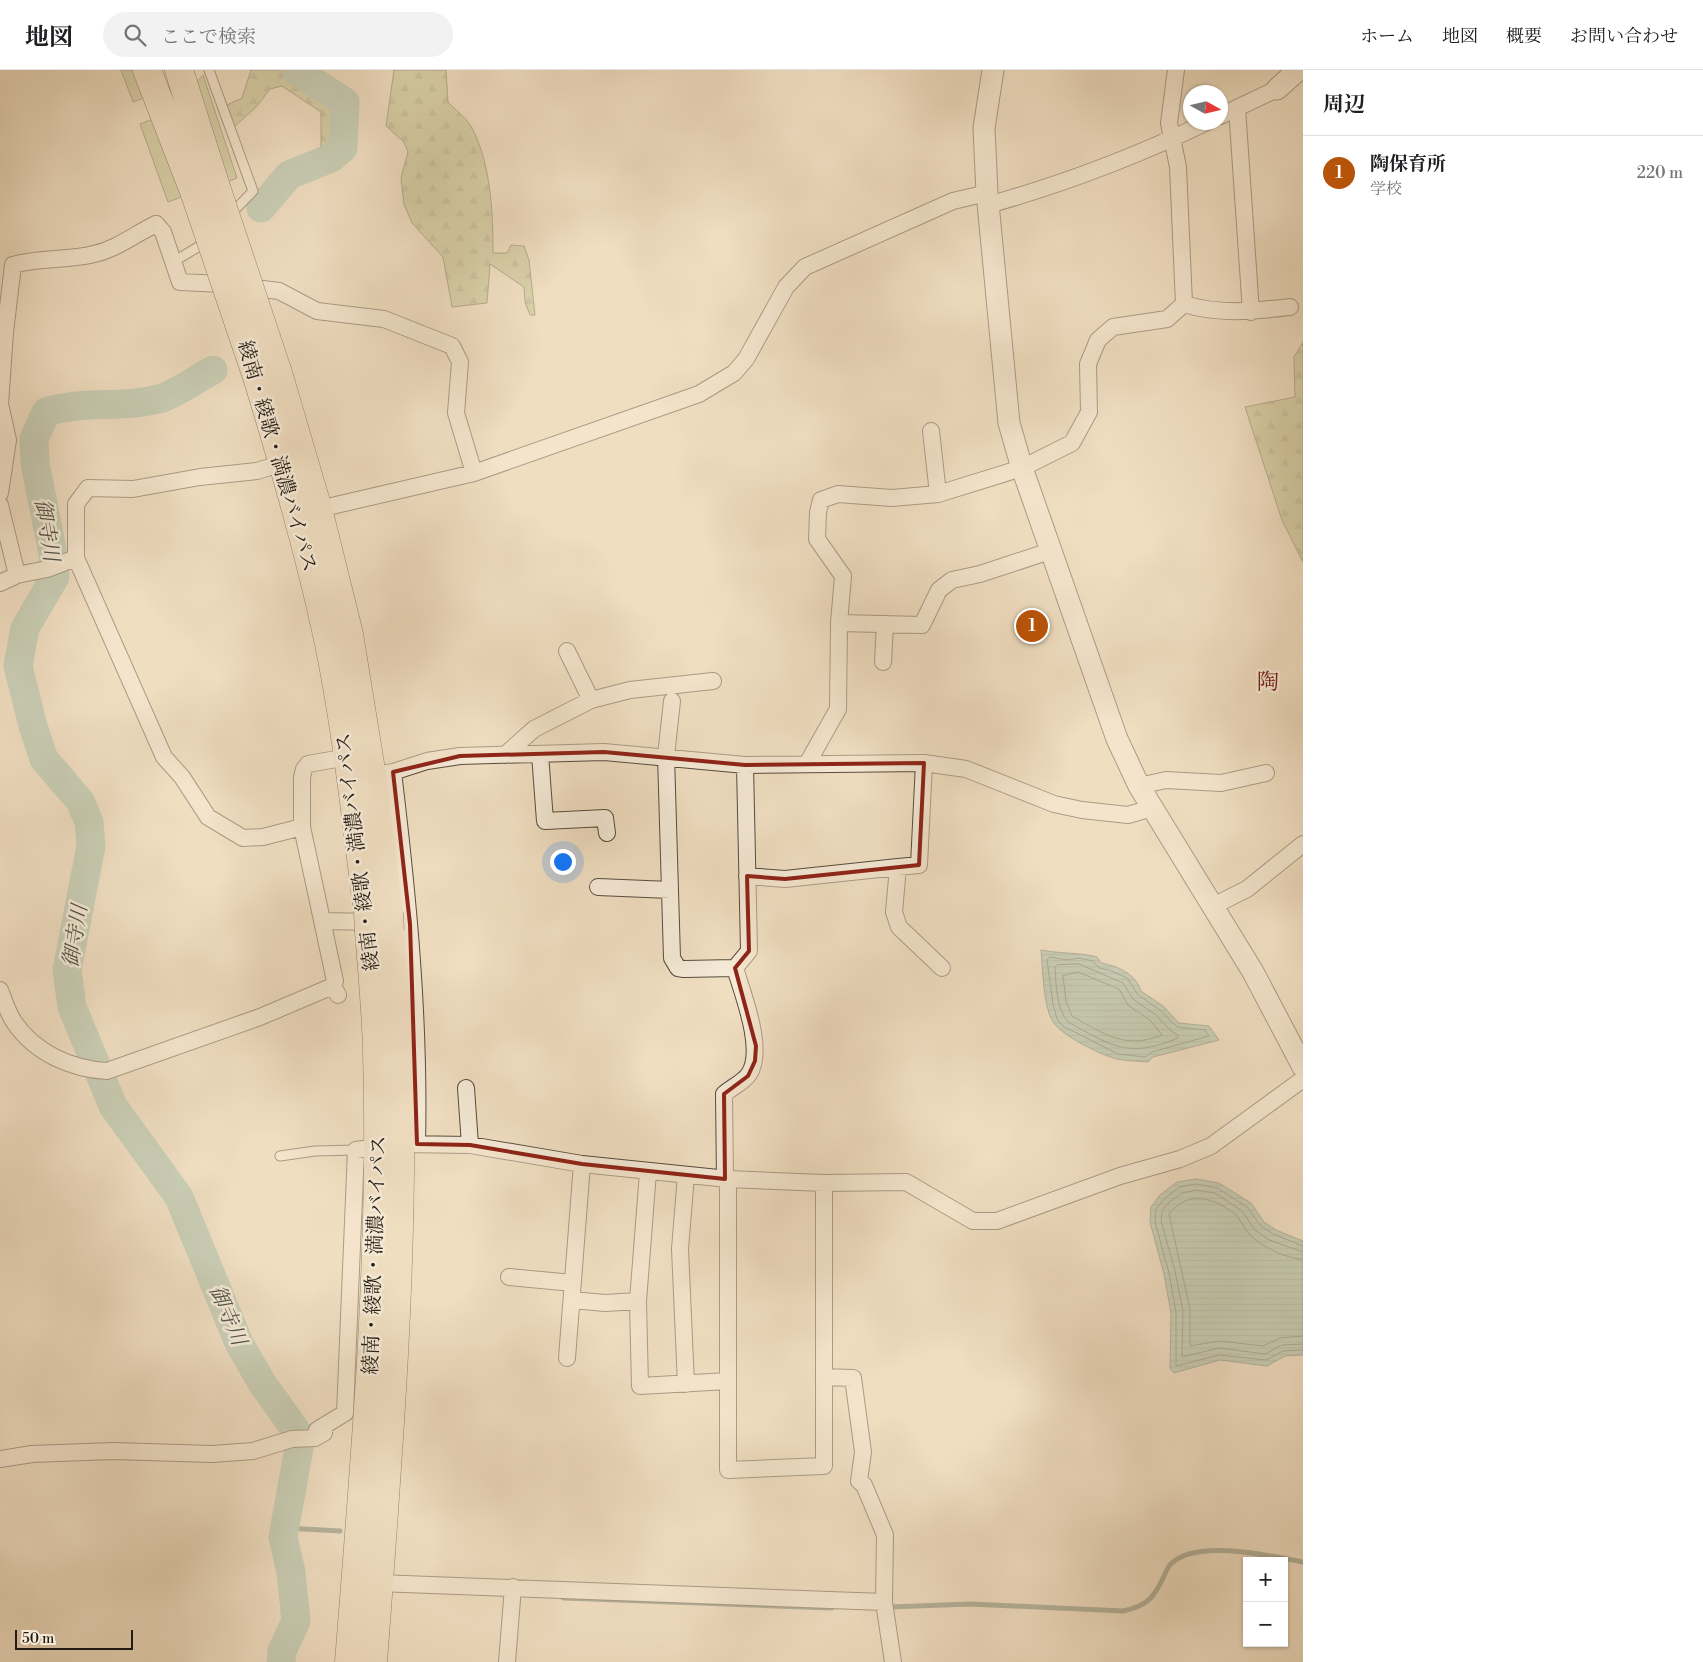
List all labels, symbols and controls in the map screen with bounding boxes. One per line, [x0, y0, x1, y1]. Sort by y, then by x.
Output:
search box [103, 12, 453, 57]
icon: search [121, 21, 149, 49]
text: 地図 [25, 23, 73, 53]
text: ここで検索 [161, 25, 256, 49]
text: ホーム [1360, 25, 1414, 48]
text: 地図 [1442, 25, 1478, 48]
text: 概要 [1506, 25, 1542, 48]
text: お問い合わせ [1570, 25, 1678, 48]
north arrow [1183, 85, 1228, 130]
text: 周辺 [1323, 92, 1365, 118]
text: 陶保育所 [1370, 152, 1446, 176]
text: 1 [1335, 163, 1343, 183]
text: 220 m [1637, 163, 1683, 183]
text: 学校 [1370, 179, 1402, 199]
street label: 綾南・綾歌・満濃バイパス [232, 338, 322, 575]
water label: 御寺川 [28, 497, 64, 565]
pin: 1 [1016, 607, 1048, 645]
district label: 陶 [1257, 669, 1279, 696]
street label: 綾南・綾歌・満濃バイパス [331, 731, 385, 972]
your location [550, 849, 576, 875]
water label: 御寺川 [58, 901, 94, 969]
street label: 綾南・綾歌・満濃バイパス [359, 1135, 392, 1375]
water label: 御寺川 [203, 1281, 252, 1351]
map controls [1243, 1557, 1288, 1647]
button: + [1243, 1557, 1288, 1602]
button: − [1243, 1602, 1288, 1647]
scale bar [15, 1627, 132, 1650]
text: 50 m [22, 1630, 54, 1648]

